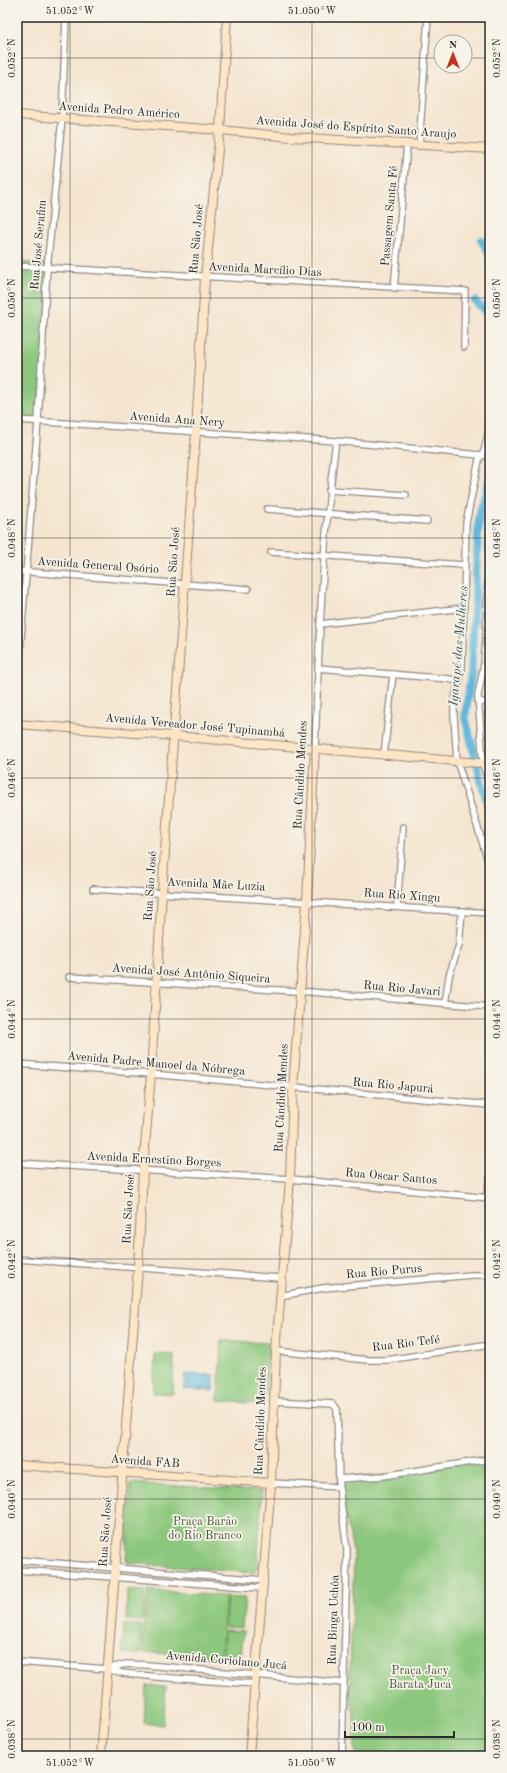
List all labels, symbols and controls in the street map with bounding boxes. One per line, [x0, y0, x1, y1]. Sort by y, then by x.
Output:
text: 51.052°W [46, 6, 94, 16]
text: 51.050°W [288, 6, 336, 16]
north arrow [433, 34, 473, 74]
text: 0.052°N [7, 38, 17, 78]
text: 0.052°N [492, 38, 502, 78]
text: N [449, 40, 458, 51]
street label: Avenida Pedro Américo [58, 101, 180, 121]
street label: Avenida José do Espírito Santo Araujo [255, 115, 457, 141]
street label: Passagem Santa Fé [380, 165, 400, 267]
street label: Rua José Serafim [29, 199, 49, 291]
street label: Rua São José [188, 203, 206, 274]
street label: Avenida Marcílio Dias [208, 261, 322, 279]
text: 0.050°N [7, 278, 17, 318]
text: 0.050°N [492, 278, 502, 318]
street label: Avenida Ana Nery [129, 411, 226, 429]
text: 0.048°N [7, 518, 17, 558]
text: 0.048°N [492, 518, 502, 558]
street label: Rua São José [166, 526, 182, 597]
street label: Avenida General Osório [37, 556, 159, 576]
water label: Igarapé das Mulheres [447, 585, 471, 708]
street label: Avenida Vereador José Tupinambá [105, 712, 285, 740]
street label: Rua Cândido Mendes [292, 720, 310, 830]
text: 0.046°N [7, 758, 17, 798]
text: 0.046°N [492, 758, 502, 798]
street label: Rua São José [143, 850, 159, 921]
street label: Avenida Mãe Luzia [166, 876, 266, 894]
street label: Rua Rio Xingu [363, 887, 441, 905]
street label: Avenida José Antônio Siqueira [111, 962, 271, 986]
street label: Rua Rio Javari [363, 980, 441, 998]
text: 0.044°N [7, 999, 17, 1039]
text: 0.044°N [492, 999, 502, 1039]
street label: Rua Cândido Mendes [273, 1043, 291, 1153]
street label: Avenida Padre Manoel da Nóbrega [66, 1050, 246, 1078]
street label: Rua Rio Japurá [352, 1076, 434, 1096]
street label: Avenida Ernestino Borges [86, 1150, 222, 1170]
street label: Rua Oscar Santos [344, 1167, 438, 1187]
street label: Rua São José [121, 1173, 137, 1244]
text: 0.042°N [7, 1239, 17, 1279]
text: 0.042°N [492, 1239, 502, 1279]
street label: Rua Rio Purus [345, 1263, 423, 1281]
street label: Rua Rio Tefé [371, 1334, 441, 1354]
street label: Rua Cândido Mendes [253, 1366, 269, 1476]
street label: Avenida FAB [110, 1454, 180, 1470]
text: 0.040°N [7, 1479, 17, 1519]
text: 0.040°N [492, 1479, 502, 1519]
street label: Rua São José [98, 1496, 114, 1567]
park label: Praça Barão do Rio Branco [168, 1516, 242, 1542]
street label: Rua Binga Uchôa [326, 1575, 342, 1665]
street label: Avenida Coriolano Jucá [165, 1650, 287, 1672]
park label: Praça Jacy Barata Jucá [389, 1665, 451, 1691]
scale bar [345, 1713, 454, 1739]
text: 0.038°N [7, 1719, 17, 1759]
text: 0.038°N [492, 1719, 502, 1759]
text: 100 m [351, 1722, 385, 1734]
text: 51.052°W [46, 1758, 94, 1768]
text: 51.050°W [288, 1758, 336, 1768]

